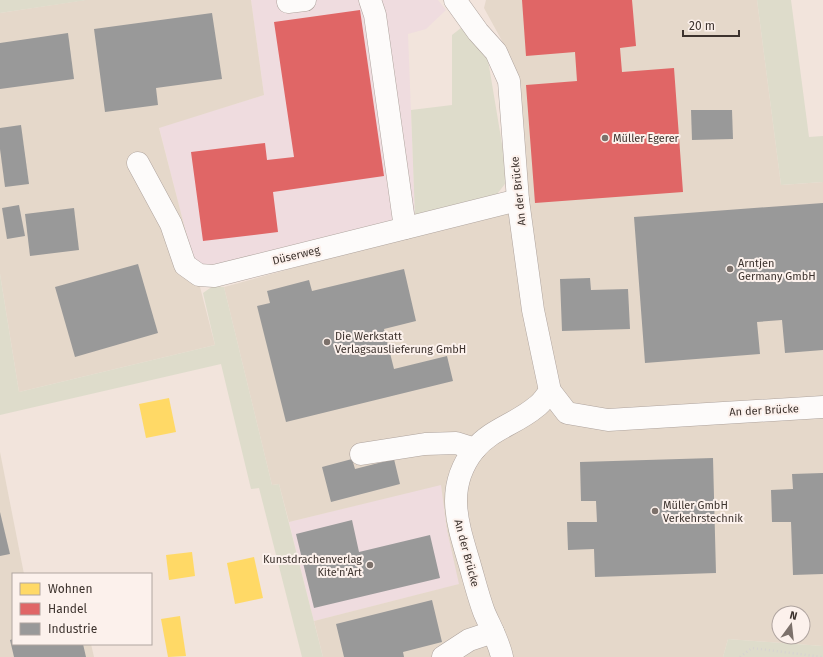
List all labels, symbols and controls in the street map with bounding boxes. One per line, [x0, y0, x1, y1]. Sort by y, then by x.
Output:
scale bar [683, 12, 739, 38]
text: 20 m [689, 19, 715, 33]
place label: Müller Egerer [613, 132, 680, 145]
marker: Müller Egerer [600, 133, 610, 143]
street label: An der Brücke [508, 156, 529, 226]
street label: Düserweg [271, 243, 321, 268]
place label: Arntjen Germany GmbH [738, 257, 816, 283]
marker: Arntjen Germany GmbH [725, 264, 735, 274]
place label: Die Werkstatt Verlagsauslieferung GmbH [335, 330, 466, 356]
marker: Die Werkstatt Verlagsauslieferung GmbH [322, 337, 332, 347]
street label: An der Brücke [729, 402, 799, 419]
place label: Müller GmbH Verkehrstechnik [663, 499, 743, 525]
marker: Müller GmbH Verkehrstechnik [650, 506, 660, 516]
street label: An der Brücke [451, 518, 482, 588]
place label: Kunstdrachenverlag Kite'n'Art [263, 553, 362, 579]
marker: Kunstdrachenverlag Kite'n'Art [365, 560, 375, 570]
legend [12, 573, 152, 645]
text: Wohnen [48, 582, 92, 596]
text: Handel [48, 602, 87, 616]
north arrow [771, 605, 811, 645]
text: N [788, 609, 799, 623]
text: Industrie [48, 622, 97, 636]

